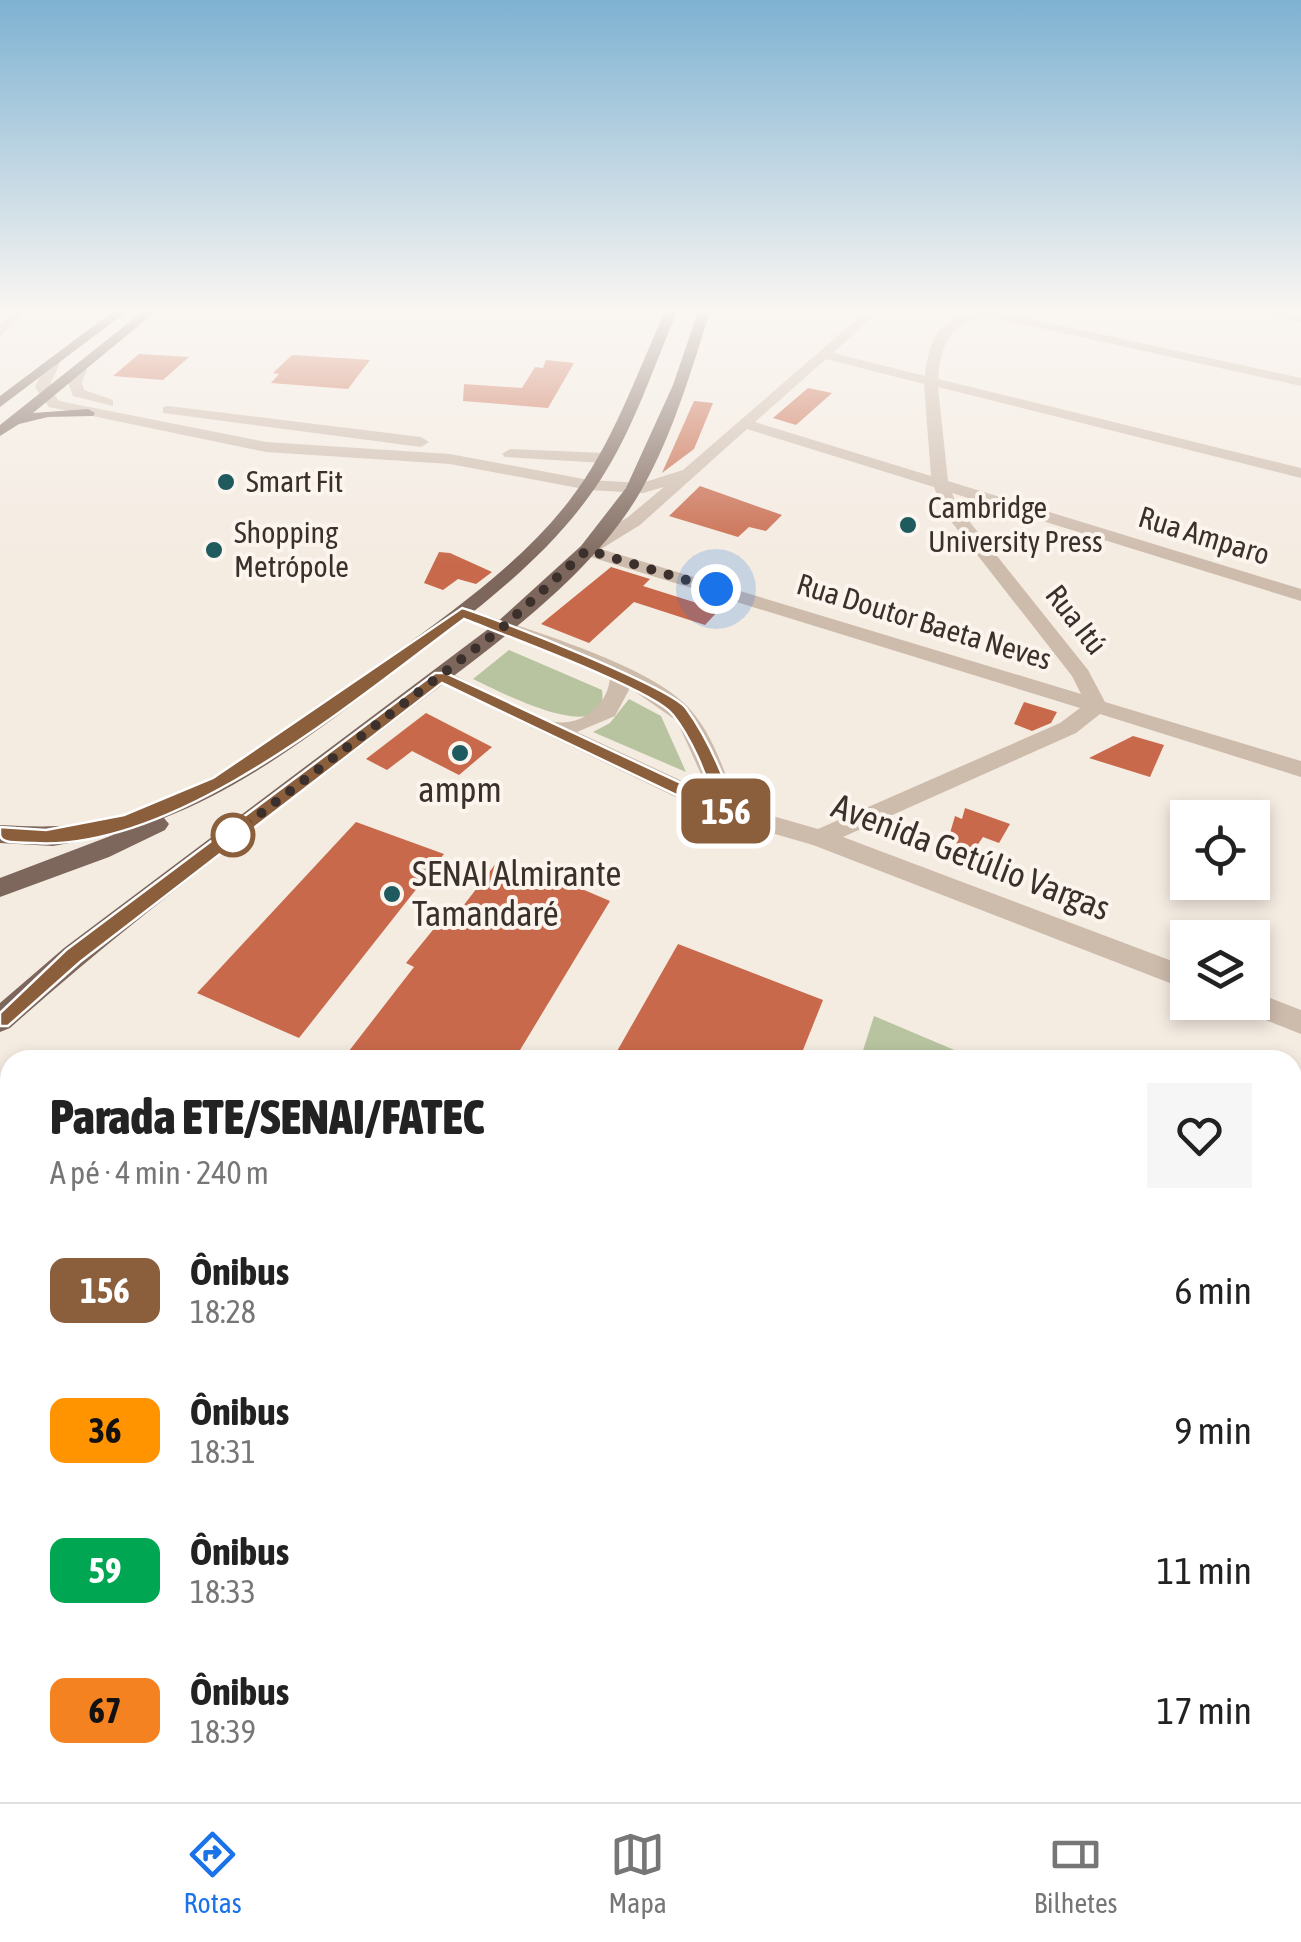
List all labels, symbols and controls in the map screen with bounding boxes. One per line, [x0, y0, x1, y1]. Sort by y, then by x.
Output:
place label: Smart Fit [246, 464, 343, 498]
marker: Smart Fit [215, 471, 237, 493]
place label: Cambridge University Press [928, 490, 1103, 558]
street label: Rua Amparo [1135, 499, 1274, 571]
marker: Cambridge University Press [897, 514, 919, 536]
place label: Shopping Metrópole [234, 515, 349, 583]
marker: Shopping Metrópole [203, 539, 225, 561]
your location [691, 564, 741, 614]
street label: Rua Doutor Baeta Neves [793, 566, 1056, 676]
street label: Rua Itú [1039, 578, 1114, 661]
marker: ampm [449, 742, 471, 764]
place label: ampm [418, 769, 502, 809]
line badge: 156 [668, 778, 784, 844]
street label: Avenida Getúlio Vargas [827, 785, 1116, 927]
text: 156 [701, 791, 751, 831]
map controls [1170, 800, 1270, 1020]
button: locate [1170, 800, 1270, 900]
unlabelled marker [212, 814, 254, 856]
place label: SENAI Almirante Tamandaré [412, 853, 621, 933]
marker: SENAI Almirante Tamandaré [381, 883, 403, 905]
button: layers [1170, 920, 1270, 1020]
button: heart [1147, 1083, 1252, 1188]
text: Parada ETE/SENAI/FATEC [50, 1089, 484, 1144]
text: A pé · 4 min · 240 m [50, 1154, 269, 1191]
text: Ônibus [190, 1250, 289, 1293]
text: 6 min [1174, 1269, 1252, 1312]
text: 156 [80, 1270, 130, 1310]
text: 18:28 [190, 1293, 256, 1330]
text: Ônibus [190, 1390, 289, 1433]
text: 9 min [1174, 1409, 1252, 1452]
text: 36 [89, 1410, 121, 1450]
text: 18:31 [190, 1433, 256, 1470]
text: Ônibus [190, 1530, 289, 1573]
text: 11 min [1157, 1549, 1252, 1592]
text: 59 [89, 1550, 121, 1590]
text: 18:33 [190, 1573, 256, 1610]
text: Ônibus [190, 1670, 289, 1713]
text: 17 min [1157, 1689, 1252, 1732]
text: 67 [89, 1690, 121, 1730]
text: 18:39 [190, 1713, 256, 1750]
tab: Rotas [183, 1827, 242, 1919]
tab: Mapa [609, 1827, 667, 1919]
tab: Bilhetes [1034, 1827, 1117, 1919]

